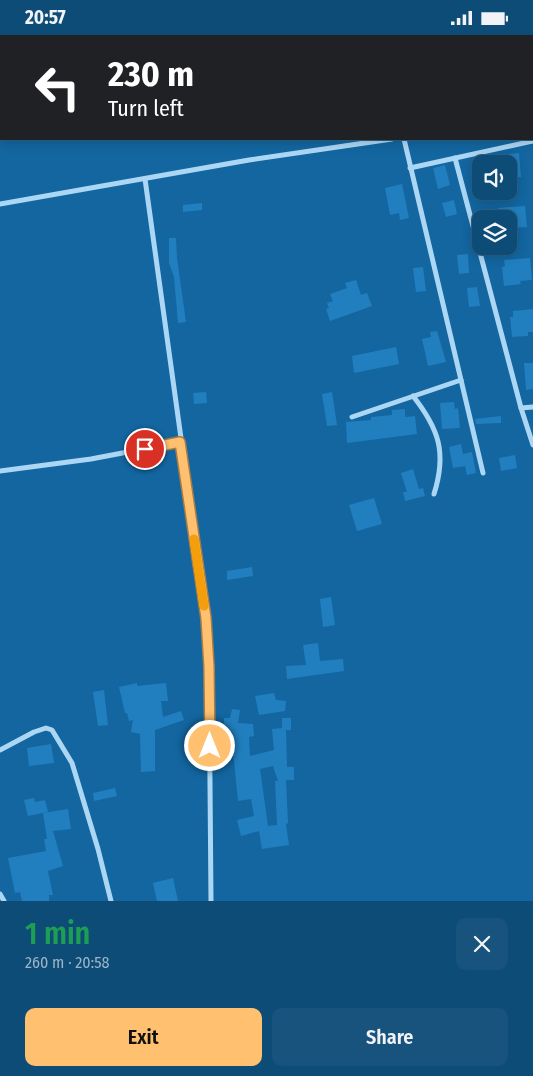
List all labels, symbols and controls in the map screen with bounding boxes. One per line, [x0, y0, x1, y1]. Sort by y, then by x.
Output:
text: 20:57 [25, 6, 66, 29]
text: 230 m [108, 53, 194, 95]
icon: left [25, 55, 90, 120]
text: Turn left [108, 95, 184, 122]
map controls [472, 155, 517, 255]
button: sound [472, 155, 517, 200]
button: layers [472, 210, 517, 255]
pin [124, 428, 166, 470]
icon: arrive [131, 435, 159, 463]
position arrow [183, 719, 235, 771]
text: 1 min [25, 916, 90, 952]
button: close [456, 918, 508, 970]
text: 260 m · 20:58 [25, 953, 110, 972]
button: Exit [25, 1008, 262, 1066]
button: Share [272, 1008, 508, 1066]

